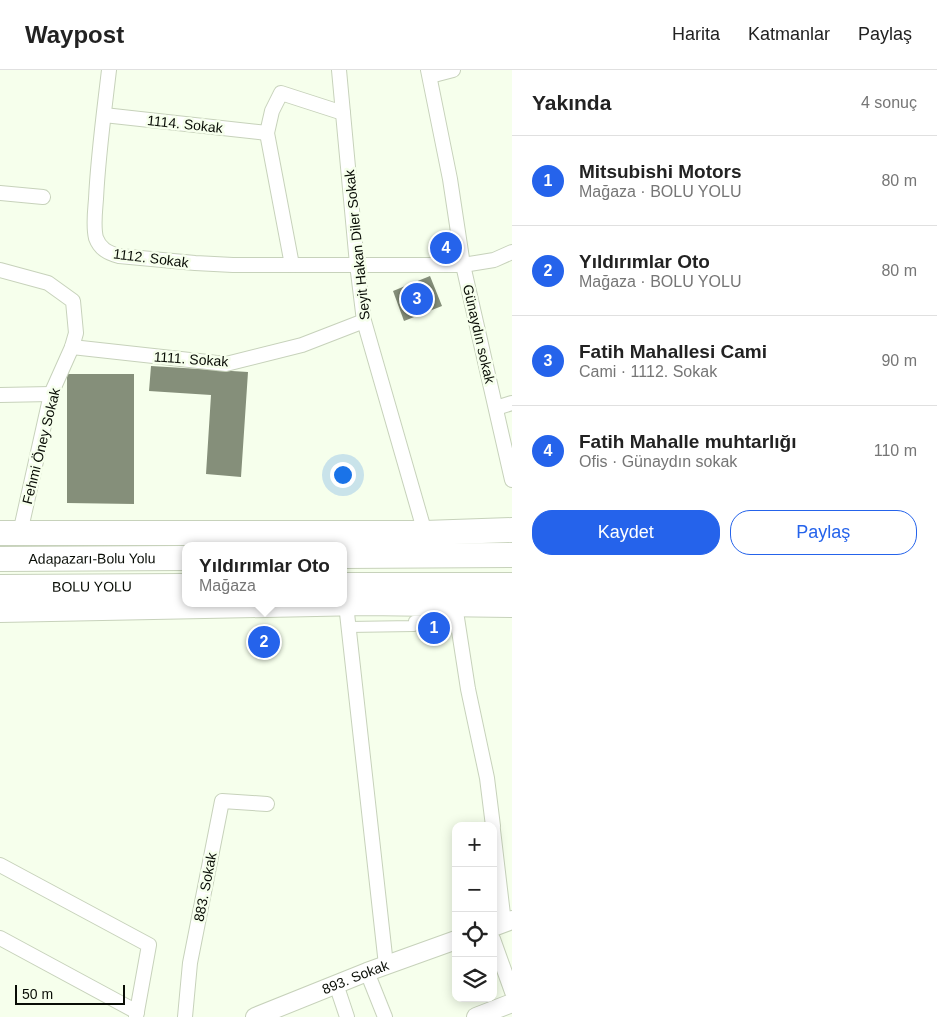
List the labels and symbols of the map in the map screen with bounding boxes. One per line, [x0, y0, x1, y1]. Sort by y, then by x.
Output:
street label: 1114. Sokak [146, 112, 224, 136]
street label: Seyit Hakan Diler Sokak [341, 168, 373, 321]
pin: 4 [430, 229, 462, 267]
street label: 1112. Sokak [112, 245, 191, 271]
pin: 3 [401, 280, 433, 318]
street label: Günaydın sokak [460, 283, 498, 386]
street label: 1111. Sokak [153, 348, 230, 370]
street label: Fehmi Öney Sokak [18, 385, 63, 506]
your location [330, 462, 356, 488]
street label: Adapazarı-Bolu Yolu [28, 550, 156, 567]
street label: BOLU YOLU [52, 578, 132, 595]
pin: 1 [418, 609, 450, 647]
pin: 2 [248, 623, 280, 661]
street label: 883. Sokak [190, 850, 220, 923]
street label: 893. Sokak [320, 957, 392, 997]
scale bar [15, 982, 125, 1005]

